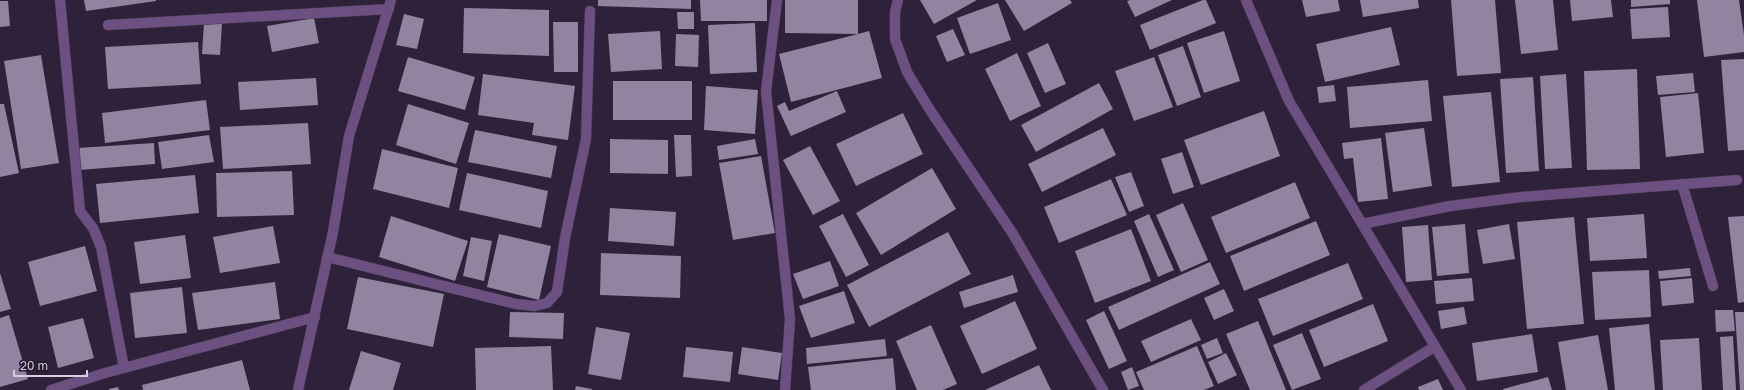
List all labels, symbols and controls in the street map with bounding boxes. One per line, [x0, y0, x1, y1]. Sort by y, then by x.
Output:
scale bar [14, 352, 87, 378]
text: 20 m [20, 358, 48, 373]

